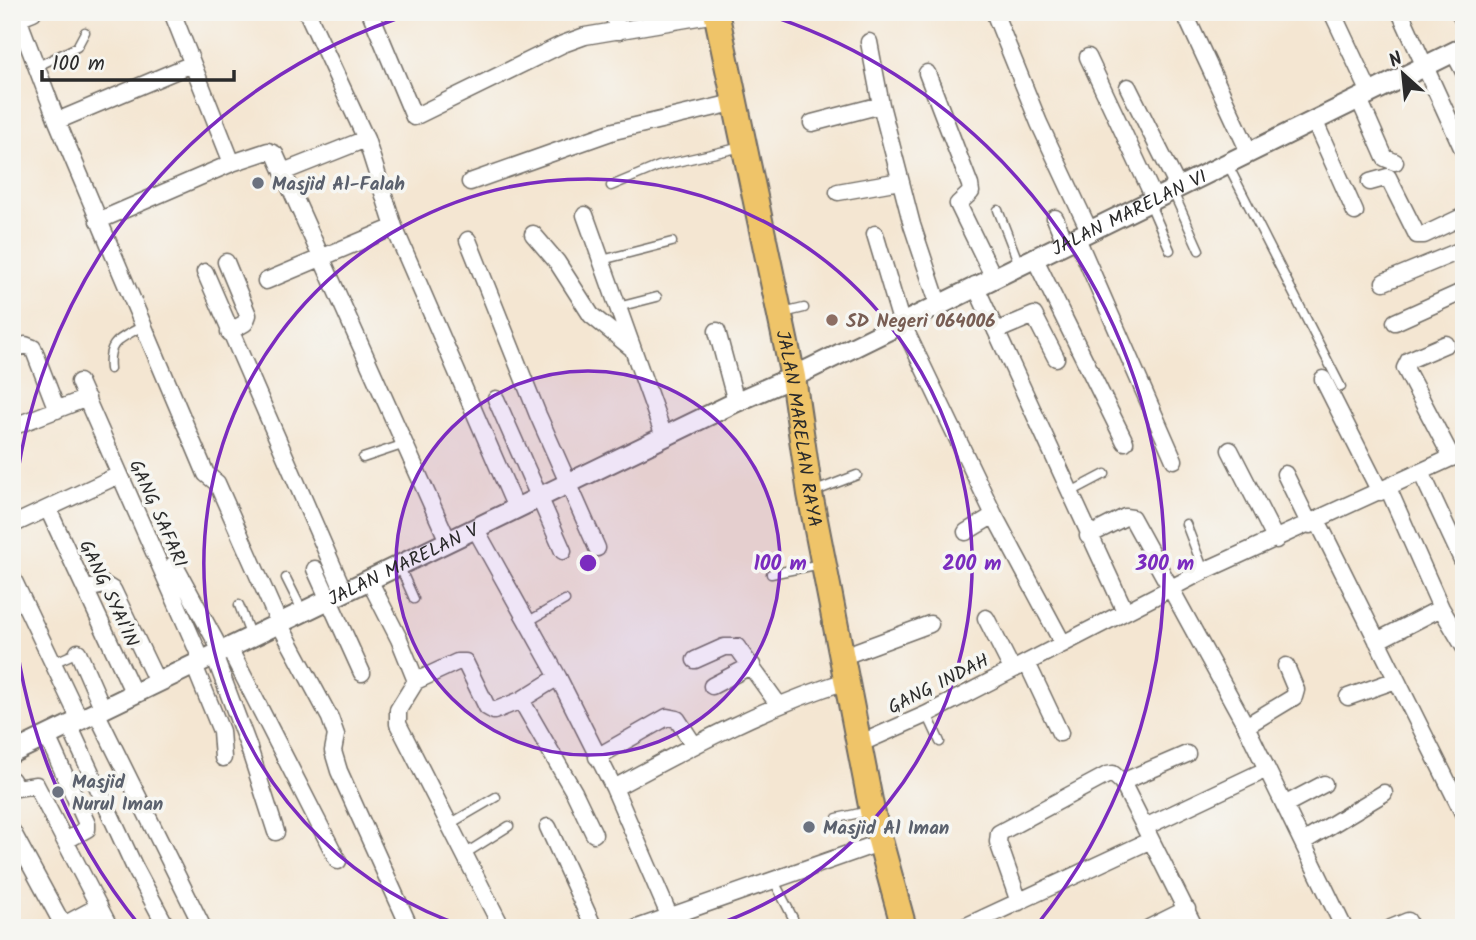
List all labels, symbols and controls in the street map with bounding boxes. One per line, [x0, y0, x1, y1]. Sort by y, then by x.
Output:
scale bar [42, 38, 234, 82]
north arrow [1368, 38, 1438, 108]
text: N [1384, 45, 1408, 77]
text: 100 m [52, 48, 105, 81]
street label: JALAN MARELAN VI [1047, 163, 1213, 265]
place label: Masjid Al-Falah [272, 170, 405, 200]
marker: Masjid Al-Falah [250, 175, 266, 191]
place label: SD Negeri 064006 [846, 307, 995, 337]
marker: SD Negeri 064006 [824, 312, 840, 328]
street label: JALAN MARELAN RAYA [767, 328, 829, 530]
street label: GANG SAFARI [120, 455, 194, 573]
street label: JALAN MARELAN V [323, 515, 486, 615]
street label: GANG SYAI'IN [70, 535, 146, 653]
text: 100 m [753, 548, 807, 581]
text: 200 m [942, 548, 1002, 581]
text: 300 m [1135, 548, 1194, 581]
centre of rings [576, 551, 600, 575]
street label: GANG INDAH [883, 646, 995, 723]
place label: Masjid Nurul Iman [72, 768, 163, 820]
marker: Masjid Nurul Iman [50, 784, 66, 800]
place label: Masjid Al Iman [823, 814, 949, 844]
marker: Masjid Al Iman [801, 819, 817, 835]

